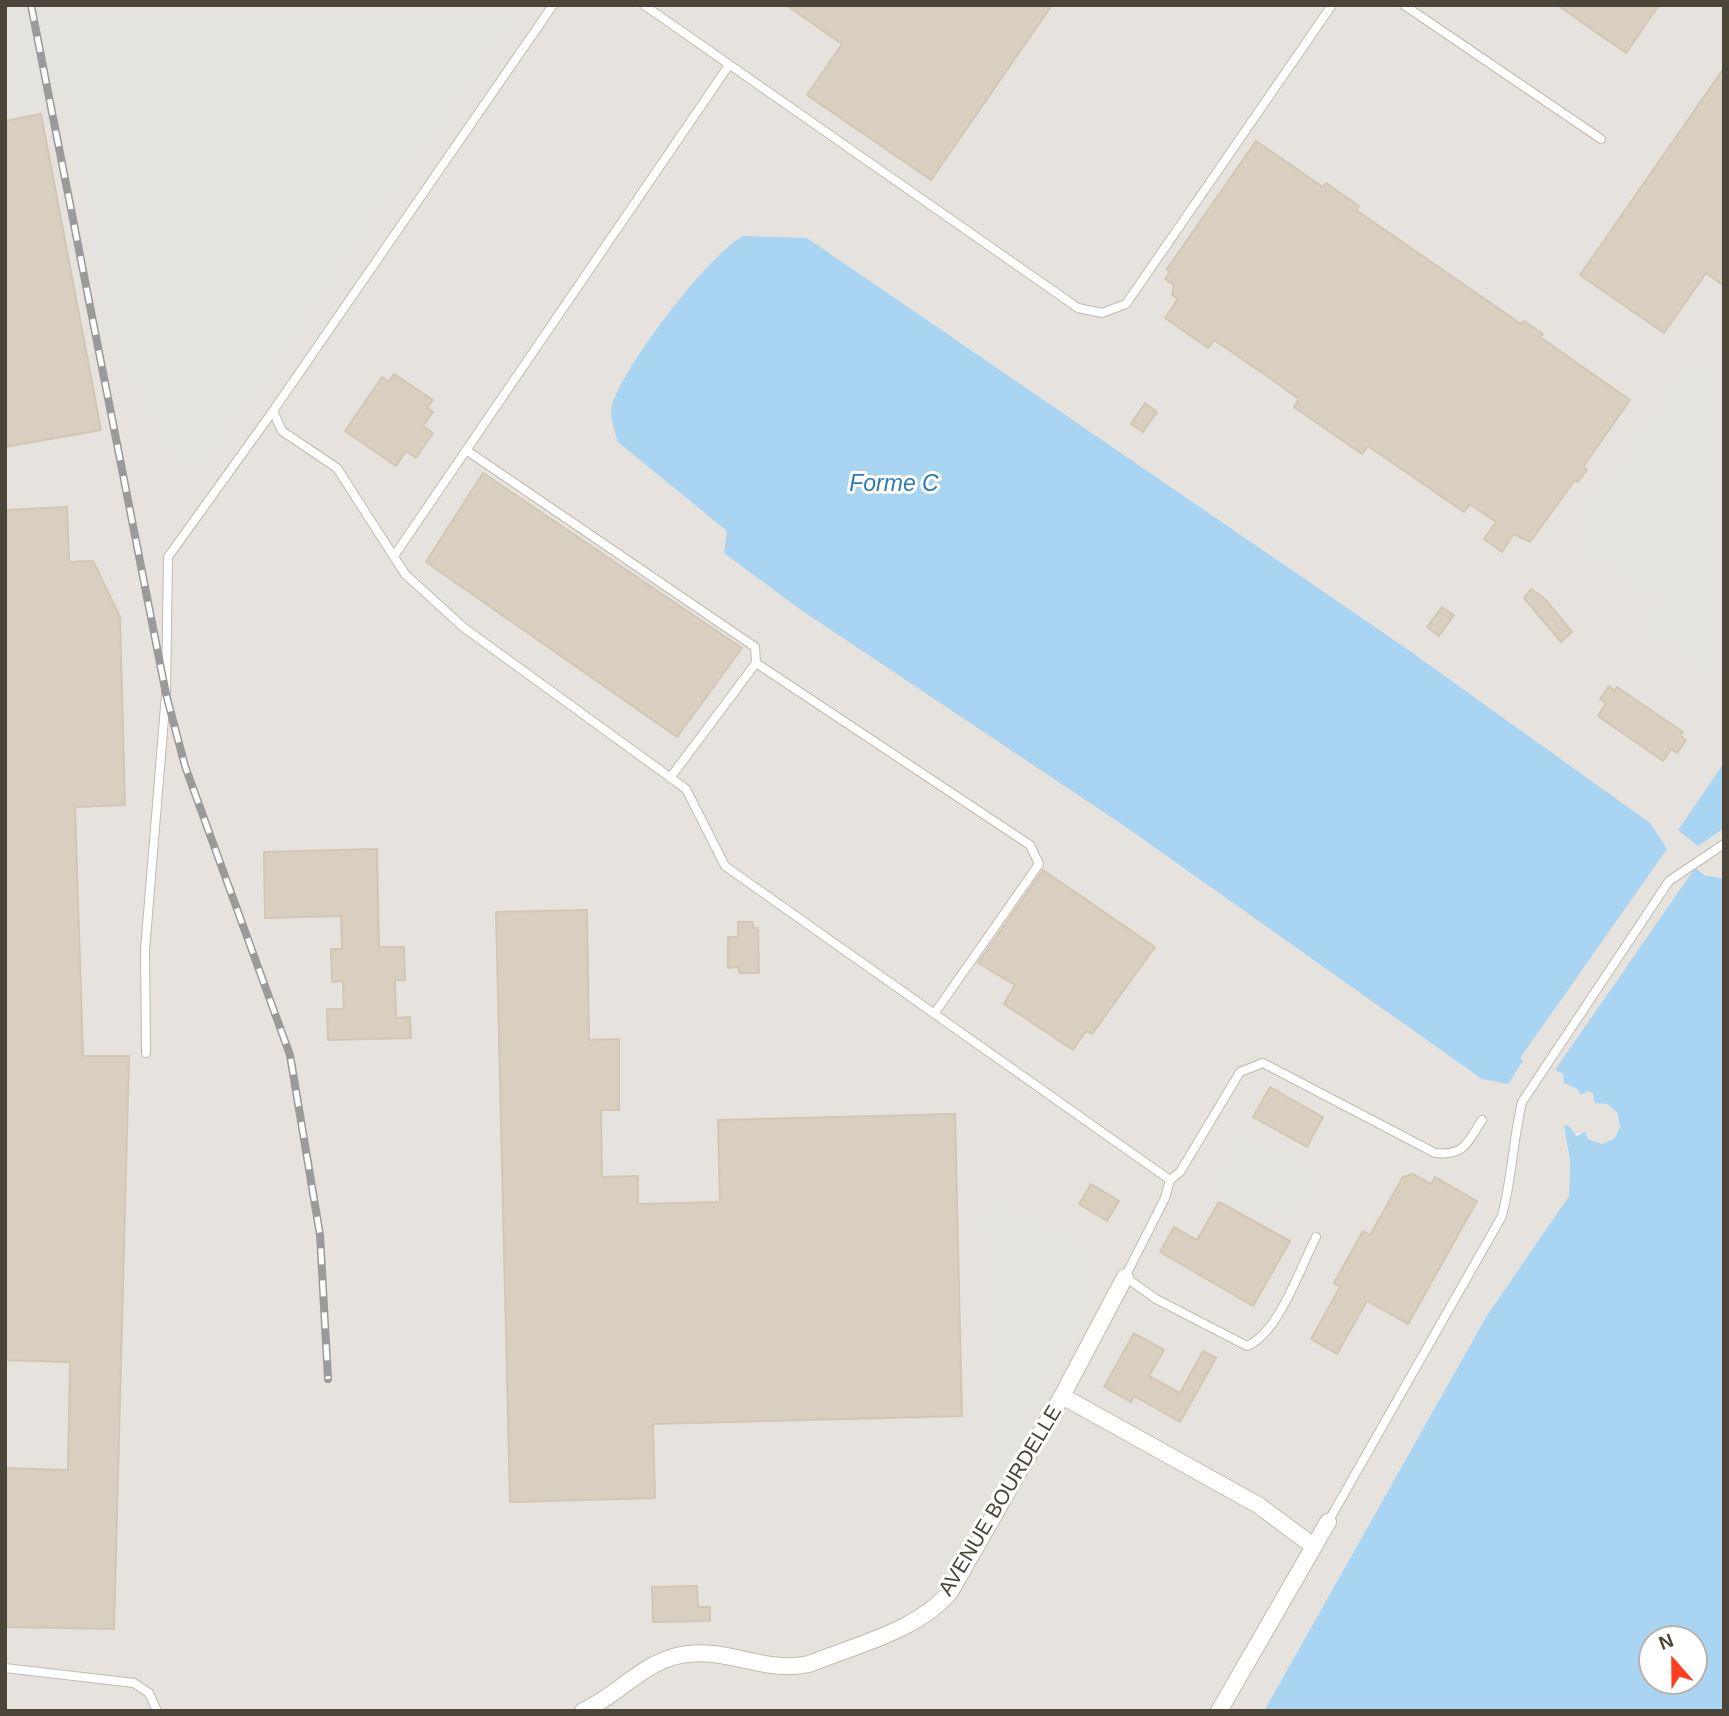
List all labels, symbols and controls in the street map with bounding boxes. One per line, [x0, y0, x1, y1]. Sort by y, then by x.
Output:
water label: Forme C [849, 471, 939, 499]
street label: AVENUE BOURDELLE [934, 1401, 1068, 1601]
north arrow [1638, 1625, 1708, 1695]
text: N [1656, 1630, 1676, 1654]

